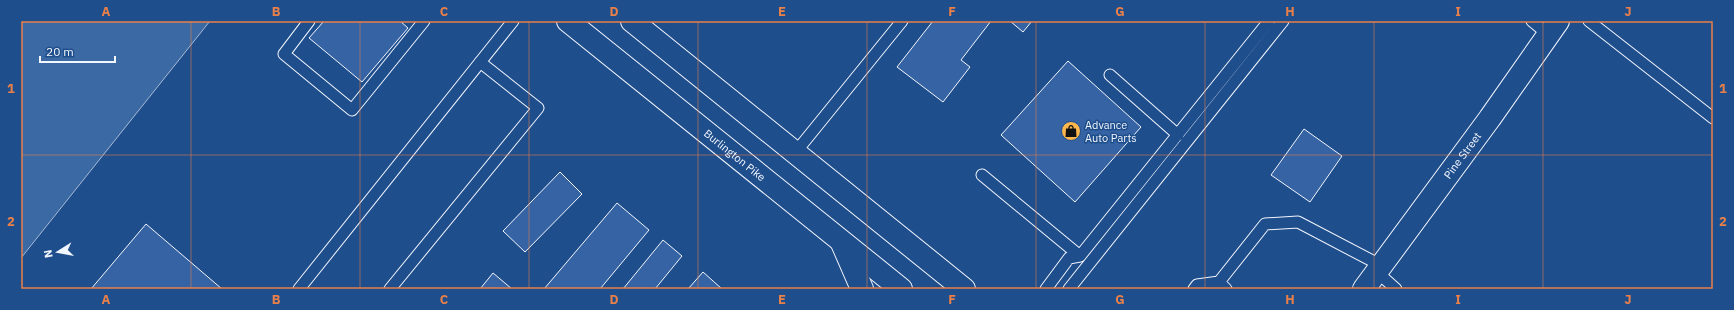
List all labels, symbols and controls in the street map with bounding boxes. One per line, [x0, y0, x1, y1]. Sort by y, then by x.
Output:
text: A [102, 3, 111, 20]
text: B [272, 3, 281, 20]
text: C [440, 3, 449, 20]
text: D [609, 3, 619, 20]
text: E [778, 3, 786, 20]
text: F [948, 3, 956, 20]
text: G [1115, 3, 1125, 20]
text: H [1285, 3, 1295, 20]
text: I [1455, 3, 1461, 20]
text: J [1624, 3, 1632, 20]
scale bar [40, 38, 115, 64]
text: 20 m [46, 44, 74, 59]
text: 1 [7, 80, 15, 97]
text: 1 [1719, 80, 1727, 97]
place label: Advance Auto Parts [1085, 118, 1137, 145]
shop icon: Advance Auto Parts [1060, 120, 1082, 142]
street label: Burlington Pike [701, 126, 768, 184]
street label: Pine Street [1441, 129, 1484, 181]
text: 2 [7, 213, 15, 230]
text: 2 [1719, 213, 1727, 230]
north arrow [38, 232, 78, 272]
text: N [41, 249, 56, 259]
text: A [102, 291, 111, 308]
text: B [272, 291, 281, 308]
text: C [440, 291, 449, 308]
text: D [609, 291, 619, 308]
text: E [778, 291, 786, 308]
text: F [948, 291, 956, 308]
text: G [1115, 291, 1125, 308]
text: H [1285, 291, 1295, 308]
text: I [1455, 291, 1461, 308]
text: J [1624, 291, 1632, 308]

